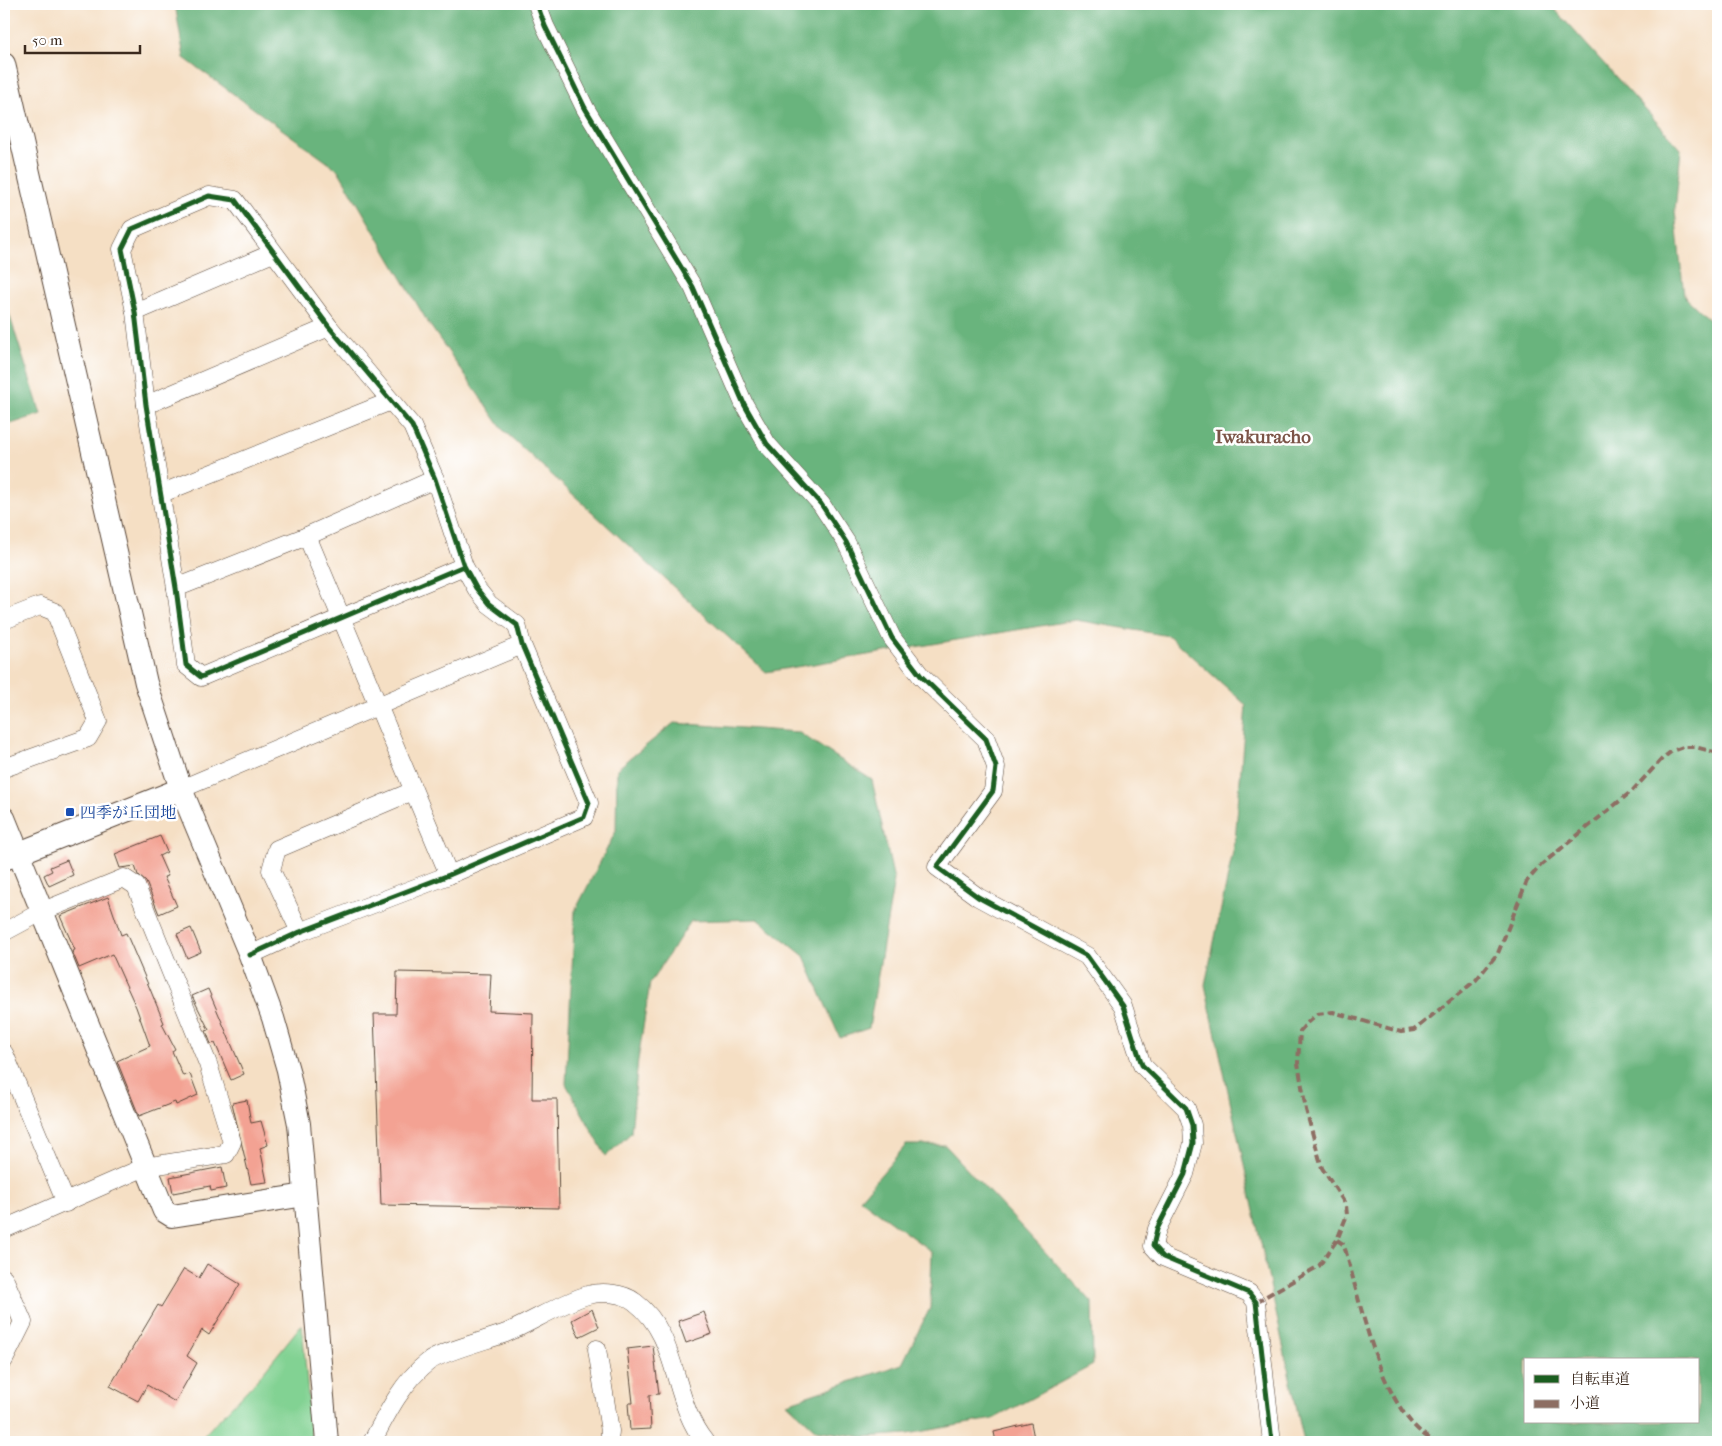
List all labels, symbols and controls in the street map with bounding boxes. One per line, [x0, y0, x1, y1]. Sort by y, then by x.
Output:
scale bar [25, 22, 140, 54]
text: 50 m [32, 31, 63, 49]
district label: Iwakuracho [1215, 426, 1311, 448]
place label: 四季が丘団地 [80, 803, 176, 822]
marker: 四季が丘団地 [64, 806, 76, 818]
legend [1524, 1358, 1700, 1424]
text: 自転車道 [1570, 1370, 1630, 1388]
text: 小道 [1570, 1394, 1600, 1412]

